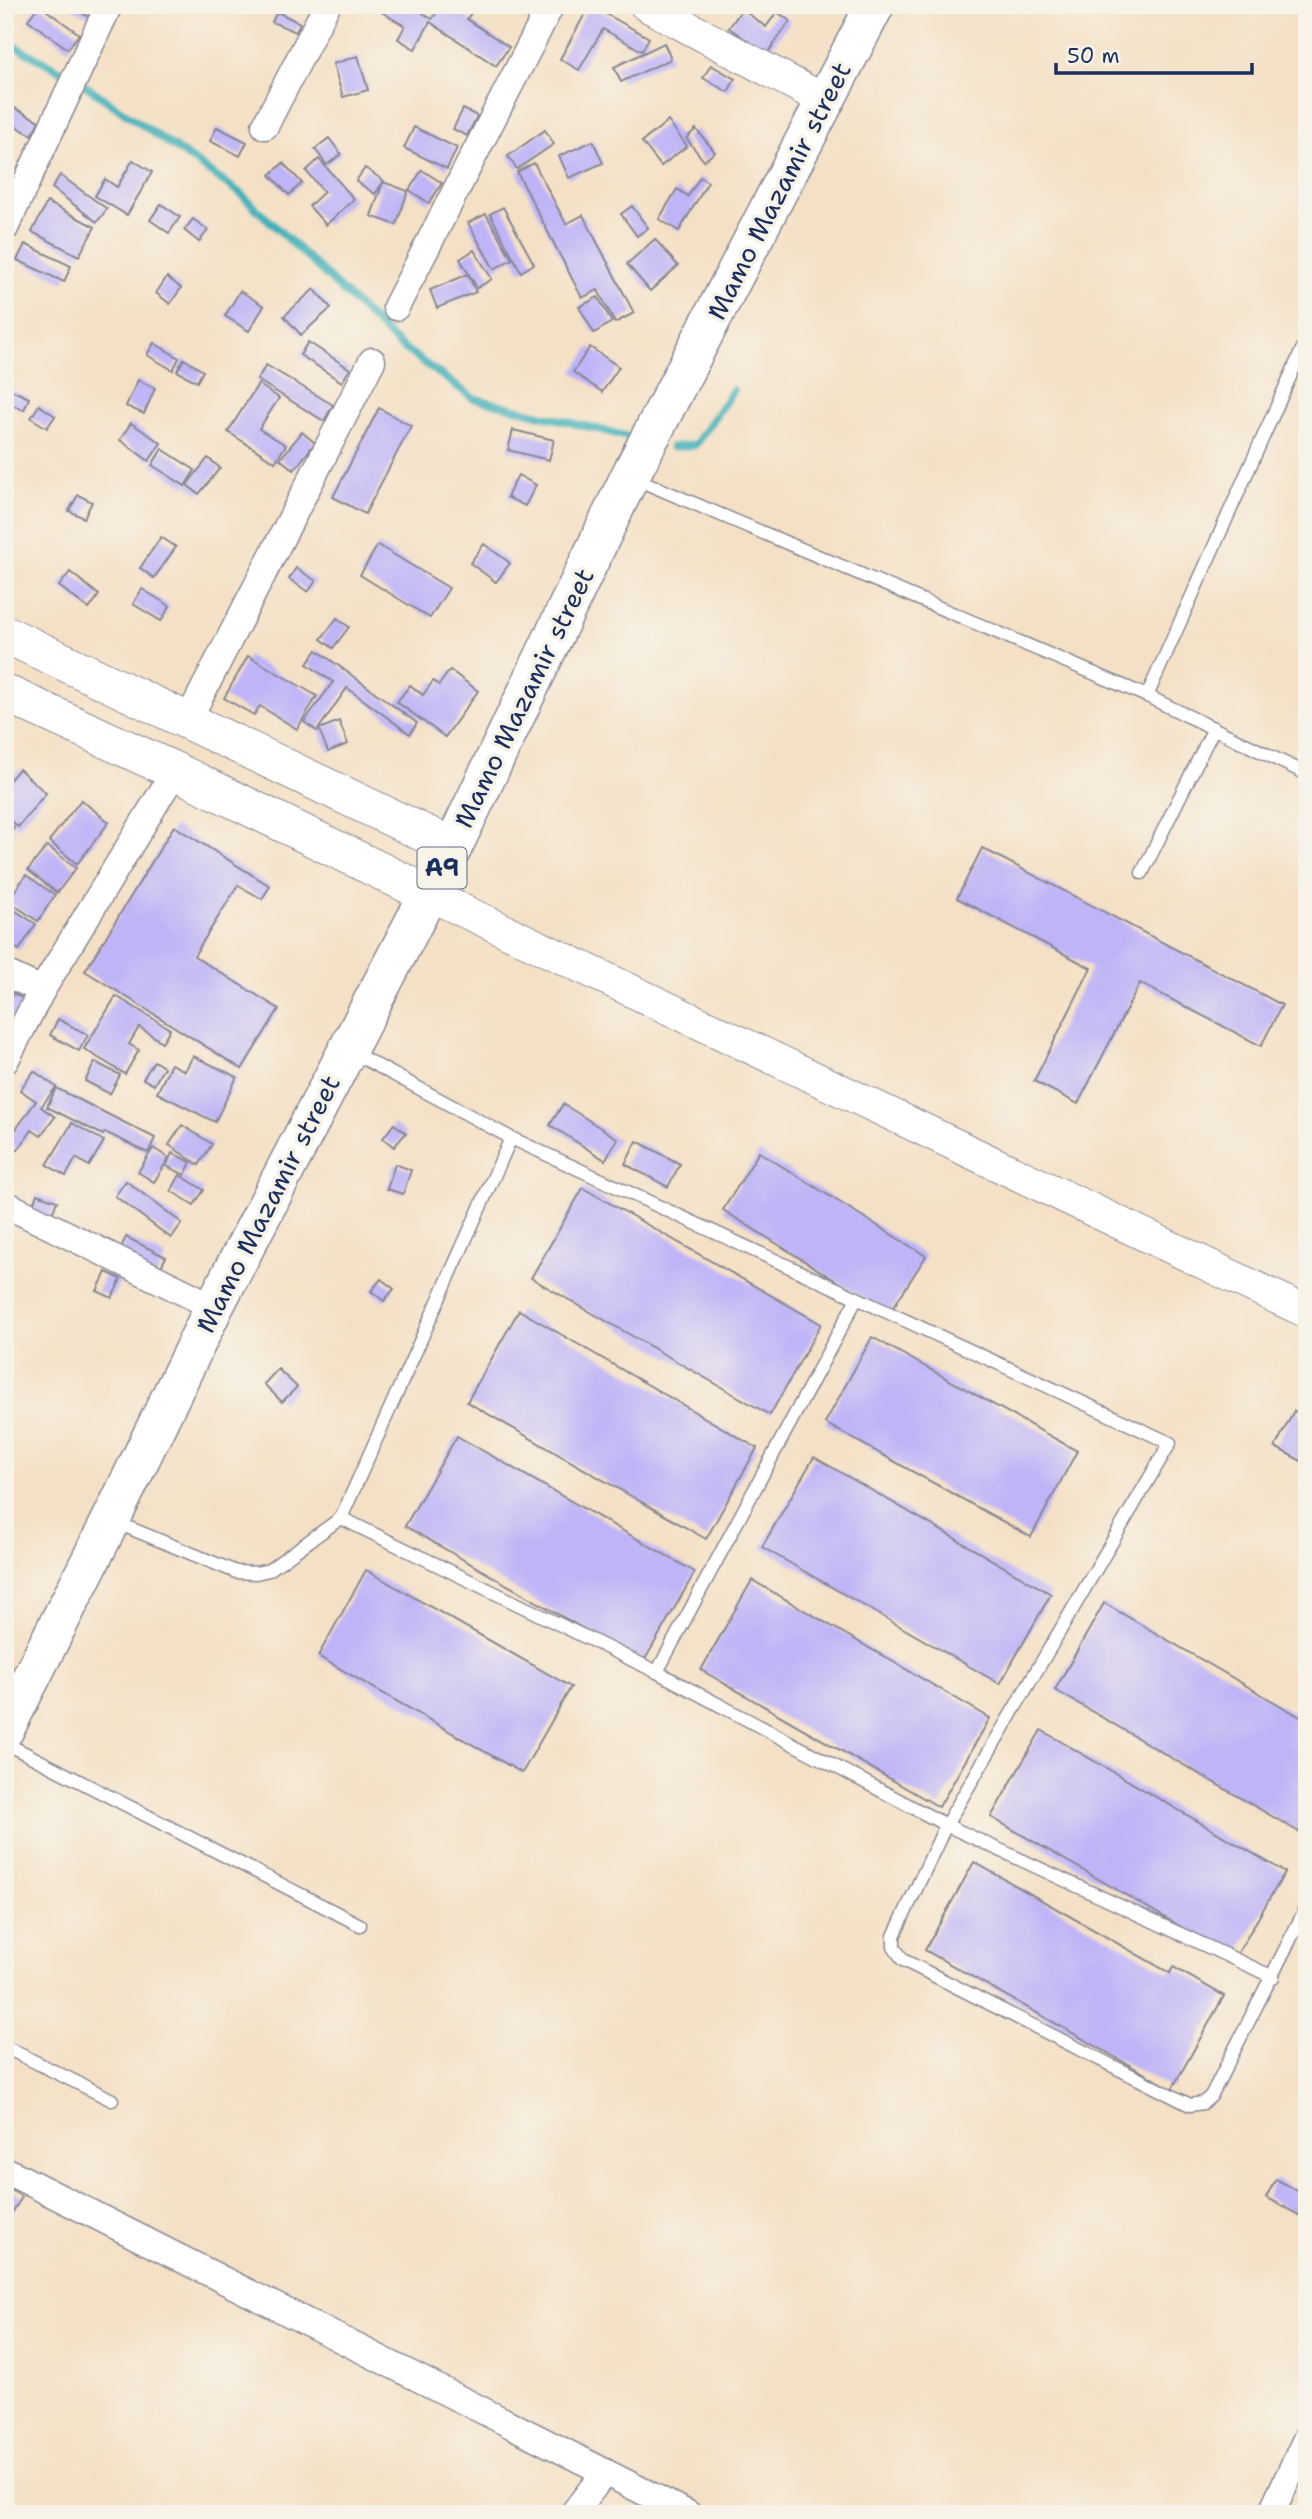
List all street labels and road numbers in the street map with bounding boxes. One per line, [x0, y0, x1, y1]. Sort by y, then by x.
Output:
street label: Mamo Mazamir street [698, 56, 859, 326]
street label: Mamo Mazamir street [445, 562, 602, 833]
road number: A9 [418, 848, 466, 888]
street label: Mamo Mazamir street [187, 1069, 348, 1339]

